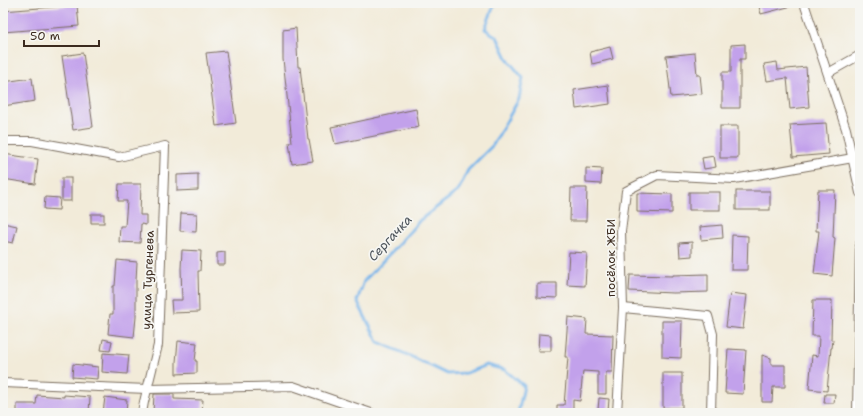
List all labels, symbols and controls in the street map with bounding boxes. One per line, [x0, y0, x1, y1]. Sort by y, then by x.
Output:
scale bar [24, 22, 99, 48]
text: 50 m [30, 28, 60, 44]
water label: Сергачка [364, 211, 416, 265]
street label: посёлок ЖБИ [603, 219, 619, 297]
street label: улица Тургенева [138, 230, 158, 330]

